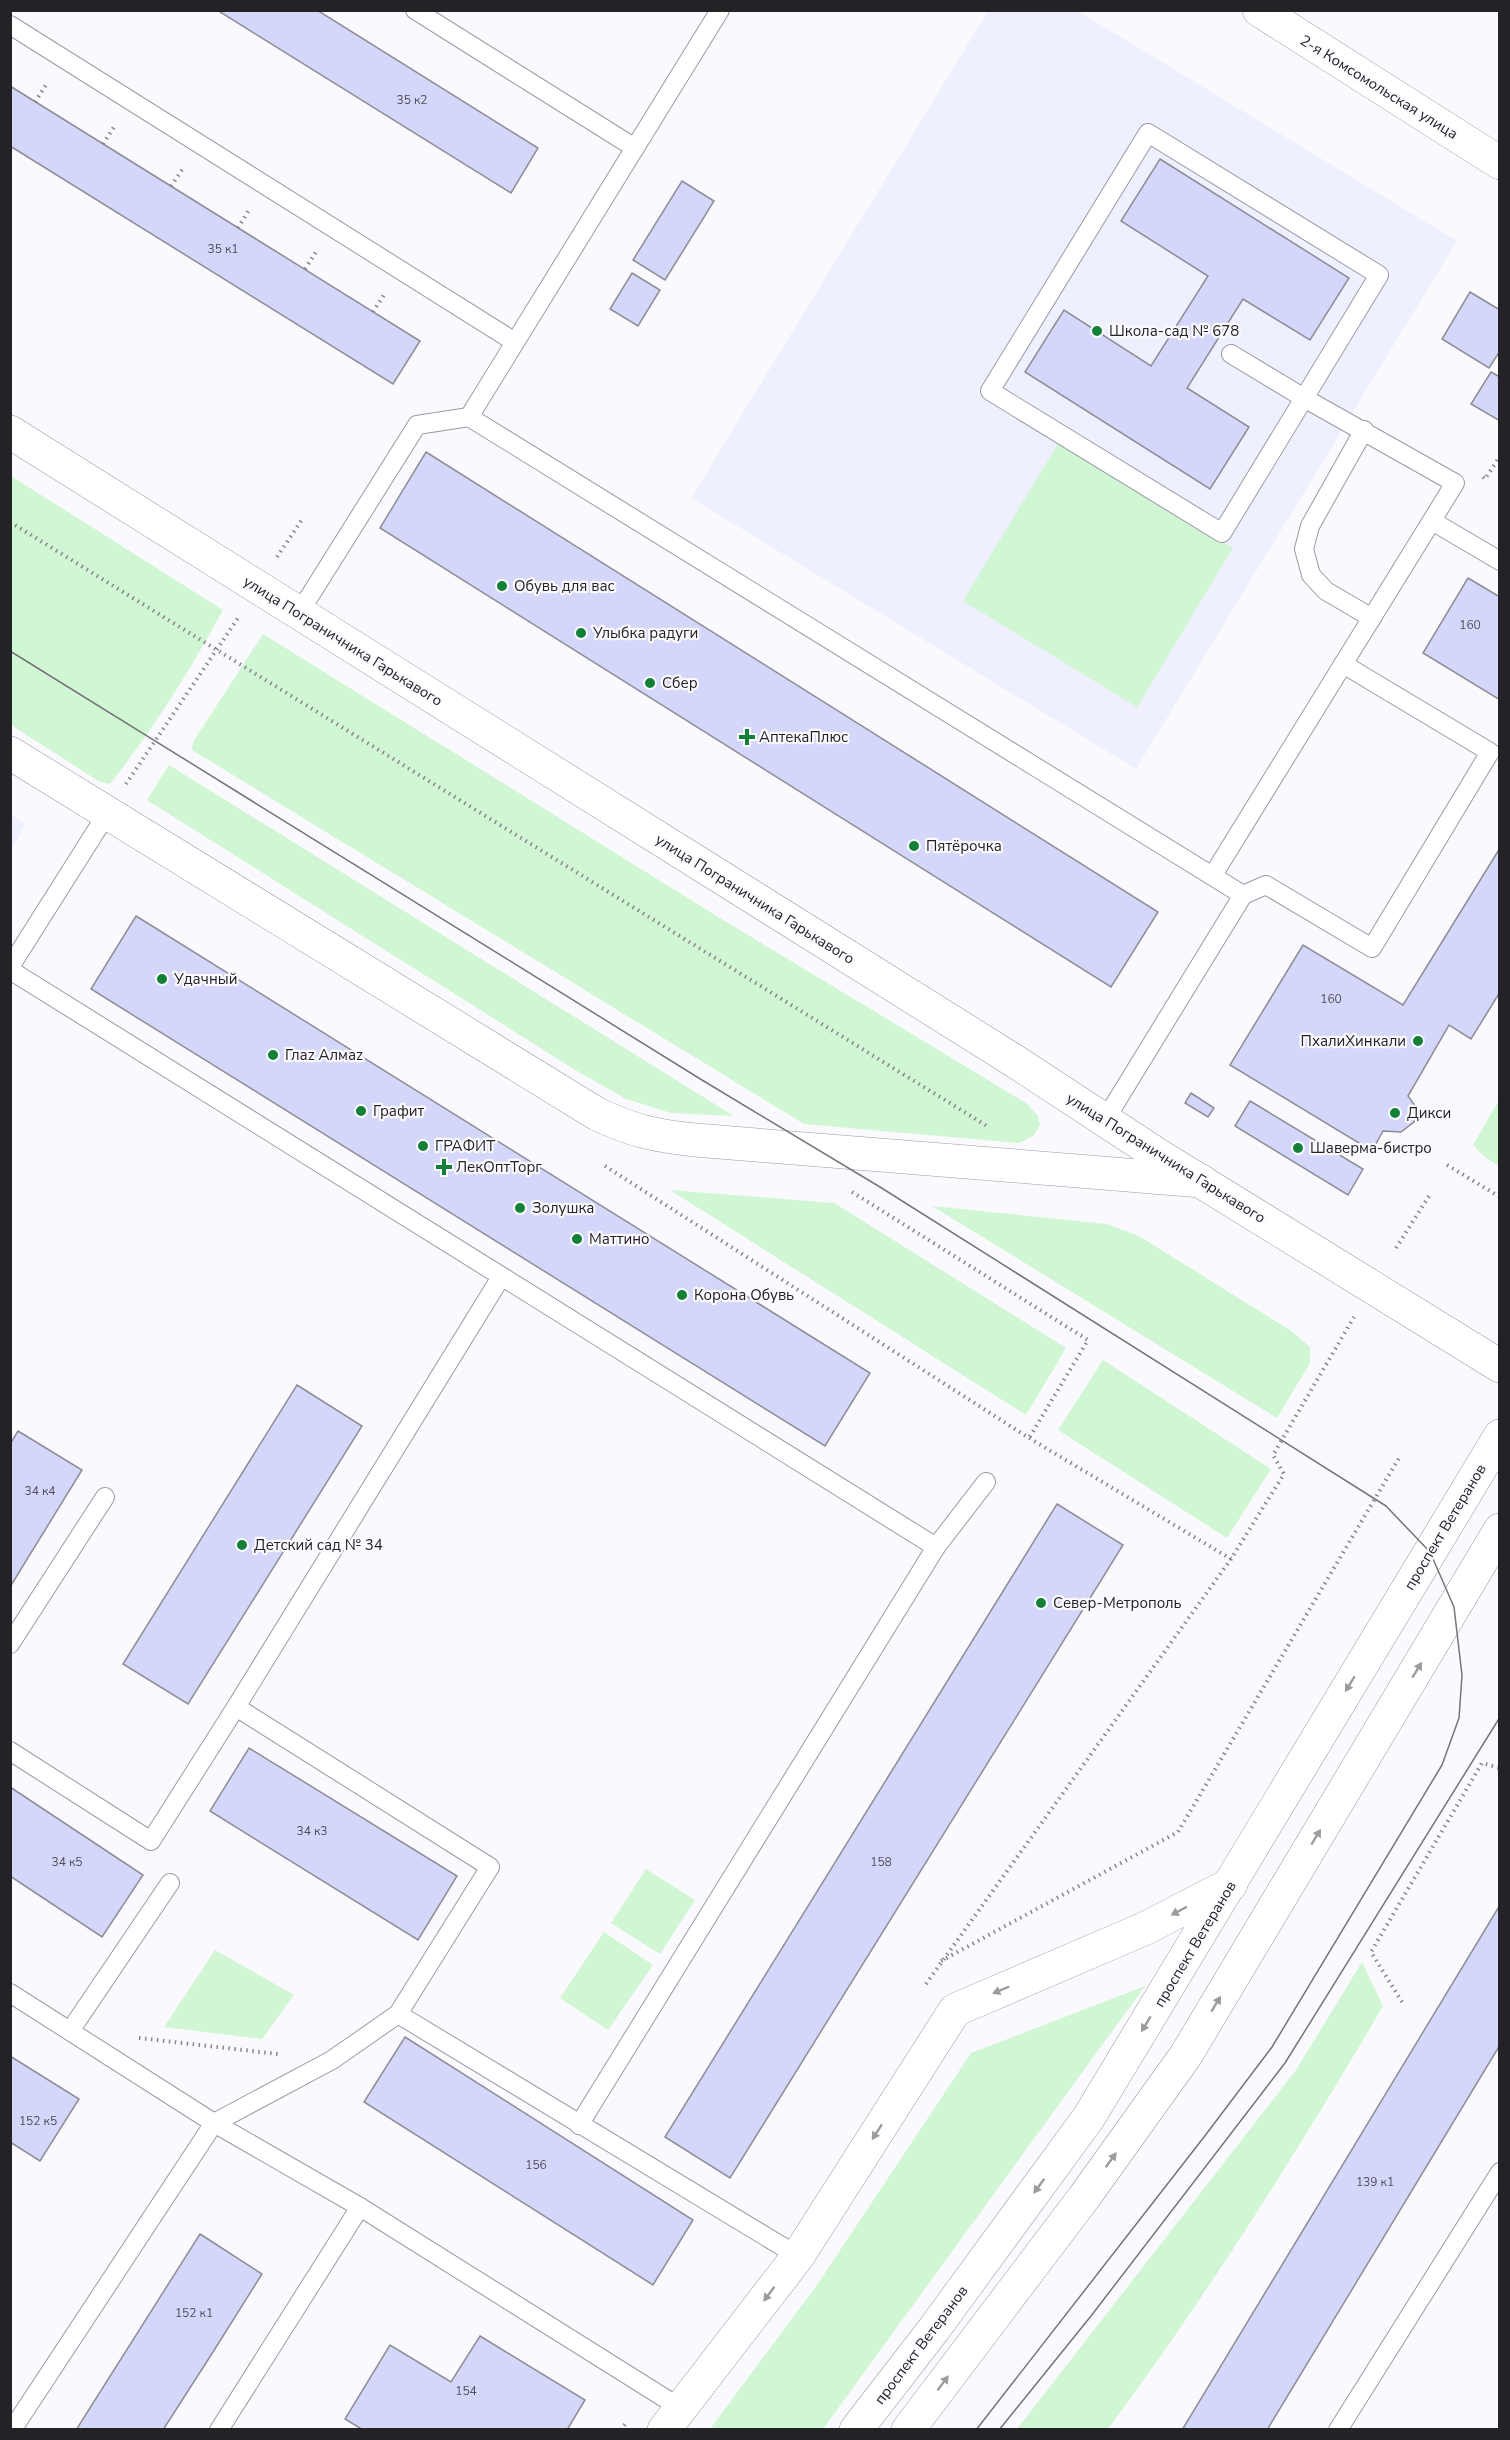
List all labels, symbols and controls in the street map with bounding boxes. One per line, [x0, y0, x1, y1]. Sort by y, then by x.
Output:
street label: 2-я Комсомольская улица [1296, 30, 1462, 144]
house number: 35 к2 [397, 92, 428, 108]
house number: 35 к1 [208, 241, 239, 257]
place label: Школа-сад № 678 [1109, 321, 1239, 341]
marker: Школа-сад № 678 [1090, 324, 1104, 338]
street label: улица Пограничника Гарькавого [240, 571, 446, 711]
place label: Обувь для вас [514, 576, 615, 596]
marker: Обувь для вас [495, 579, 509, 593]
house number: 160 [1459, 617, 1481, 633]
place label: Улыбка радуги [592, 623, 698, 643]
marker: Улыбка радуги [574, 626, 588, 640]
place label: Сбер [662, 673, 698, 693]
marker: Сбер [643, 676, 657, 690]
place label: АптекаПлюс [759, 727, 848, 747]
marker: АптекаПлюс [740, 730, 754, 744]
street label: улица Пограничника Гарькавого [652, 829, 858, 969]
place label: Пятёрочка [926, 836, 1002, 856]
marker: Пятёрочка [907, 839, 921, 853]
place label: Удачный [173, 969, 237, 989]
marker: Удачный [155, 972, 169, 986]
house number: 160 [1320, 991, 1342, 1007]
place label: ПхалиХинкали [1301, 1031, 1406, 1051]
marker: ПхалиХинкали [1411, 1034, 1425, 1048]
place label: Глаz Алмаz [285, 1045, 363, 1065]
marker: Глаz Алмаz [266, 1048, 280, 1062]
street label: улица Пограничника Гарькавого [1063, 1088, 1269, 1228]
place label: Графит [373, 1101, 425, 1121]
place label: Дикси [1407, 1103, 1451, 1123]
marker: Графит [354, 1104, 368, 1118]
marker: Дикси [1388, 1106, 1402, 1120]
place label: ГРАФИТ [435, 1136, 495, 1156]
place label: Шаверма-бистро [1310, 1138, 1432, 1158]
marker: ГРАФИТ [416, 1139, 430, 1153]
marker: Шаверма-бистро [1291, 1141, 1305, 1155]
place label: ЛекОптТорг [456, 1157, 542, 1177]
marker: ЛекОптТорг [437, 1160, 451, 1174]
place label: Золушка [532, 1198, 594, 1218]
marker: Золушка [513, 1201, 527, 1215]
place label: Маттино [589, 1229, 649, 1249]
marker: Маттино [570, 1232, 584, 1246]
place label: Корона Обувь [694, 1285, 794, 1305]
marker: Корона Обувь [675, 1288, 689, 1302]
street label: проспект Ветеранов [1399, 1460, 1491, 1594]
house number: 34 к4 [25, 1483, 56, 1499]
place label: Детский сад № 34 [254, 1535, 383, 1555]
marker: Детский сад № 34 [235, 1538, 249, 1552]
place label: Север-Метрополь [1053, 1593, 1182, 1613]
marker: Север-Метрополь [1034, 1596, 1048, 1610]
one-way arrow [1411, 1662, 1422, 1678]
one-way arrow [1345, 1676, 1356, 1692]
house number: 34 к3 [297, 1823, 328, 1839]
one-way arrow [1311, 1829, 1322, 1845]
house number: 34 к5 [52, 1854, 83, 1870]
house number: 158 [870, 1854, 892, 1870]
street label: проспект Ветеранов [1149, 1877, 1241, 2011]
one-way arrow [1171, 1906, 1188, 1916]
one-way arrow [992, 1985, 1010, 1995]
one-way arrow [1211, 1996, 1222, 2012]
one-way arrow [1141, 2016, 1152, 2032]
house number: 152 к5 [19, 2113, 57, 2129]
one-way arrow [872, 2124, 883, 2140]
one-way arrow [1104, 2152, 1116, 2167]
house number: 156 [525, 2157, 547, 2173]
house number: 139 к1 [1356, 2174, 1394, 2190]
one-way arrow [1033, 2178, 1045, 2194]
street label: проспект Ветеранов [870, 2281, 972, 2409]
one-way arrow [763, 2286, 775, 2302]
house number: 152 к1 [175, 2305, 213, 2321]
one-way arrow [937, 2375, 949, 2391]
house number: 154 [455, 2383, 477, 2399]

